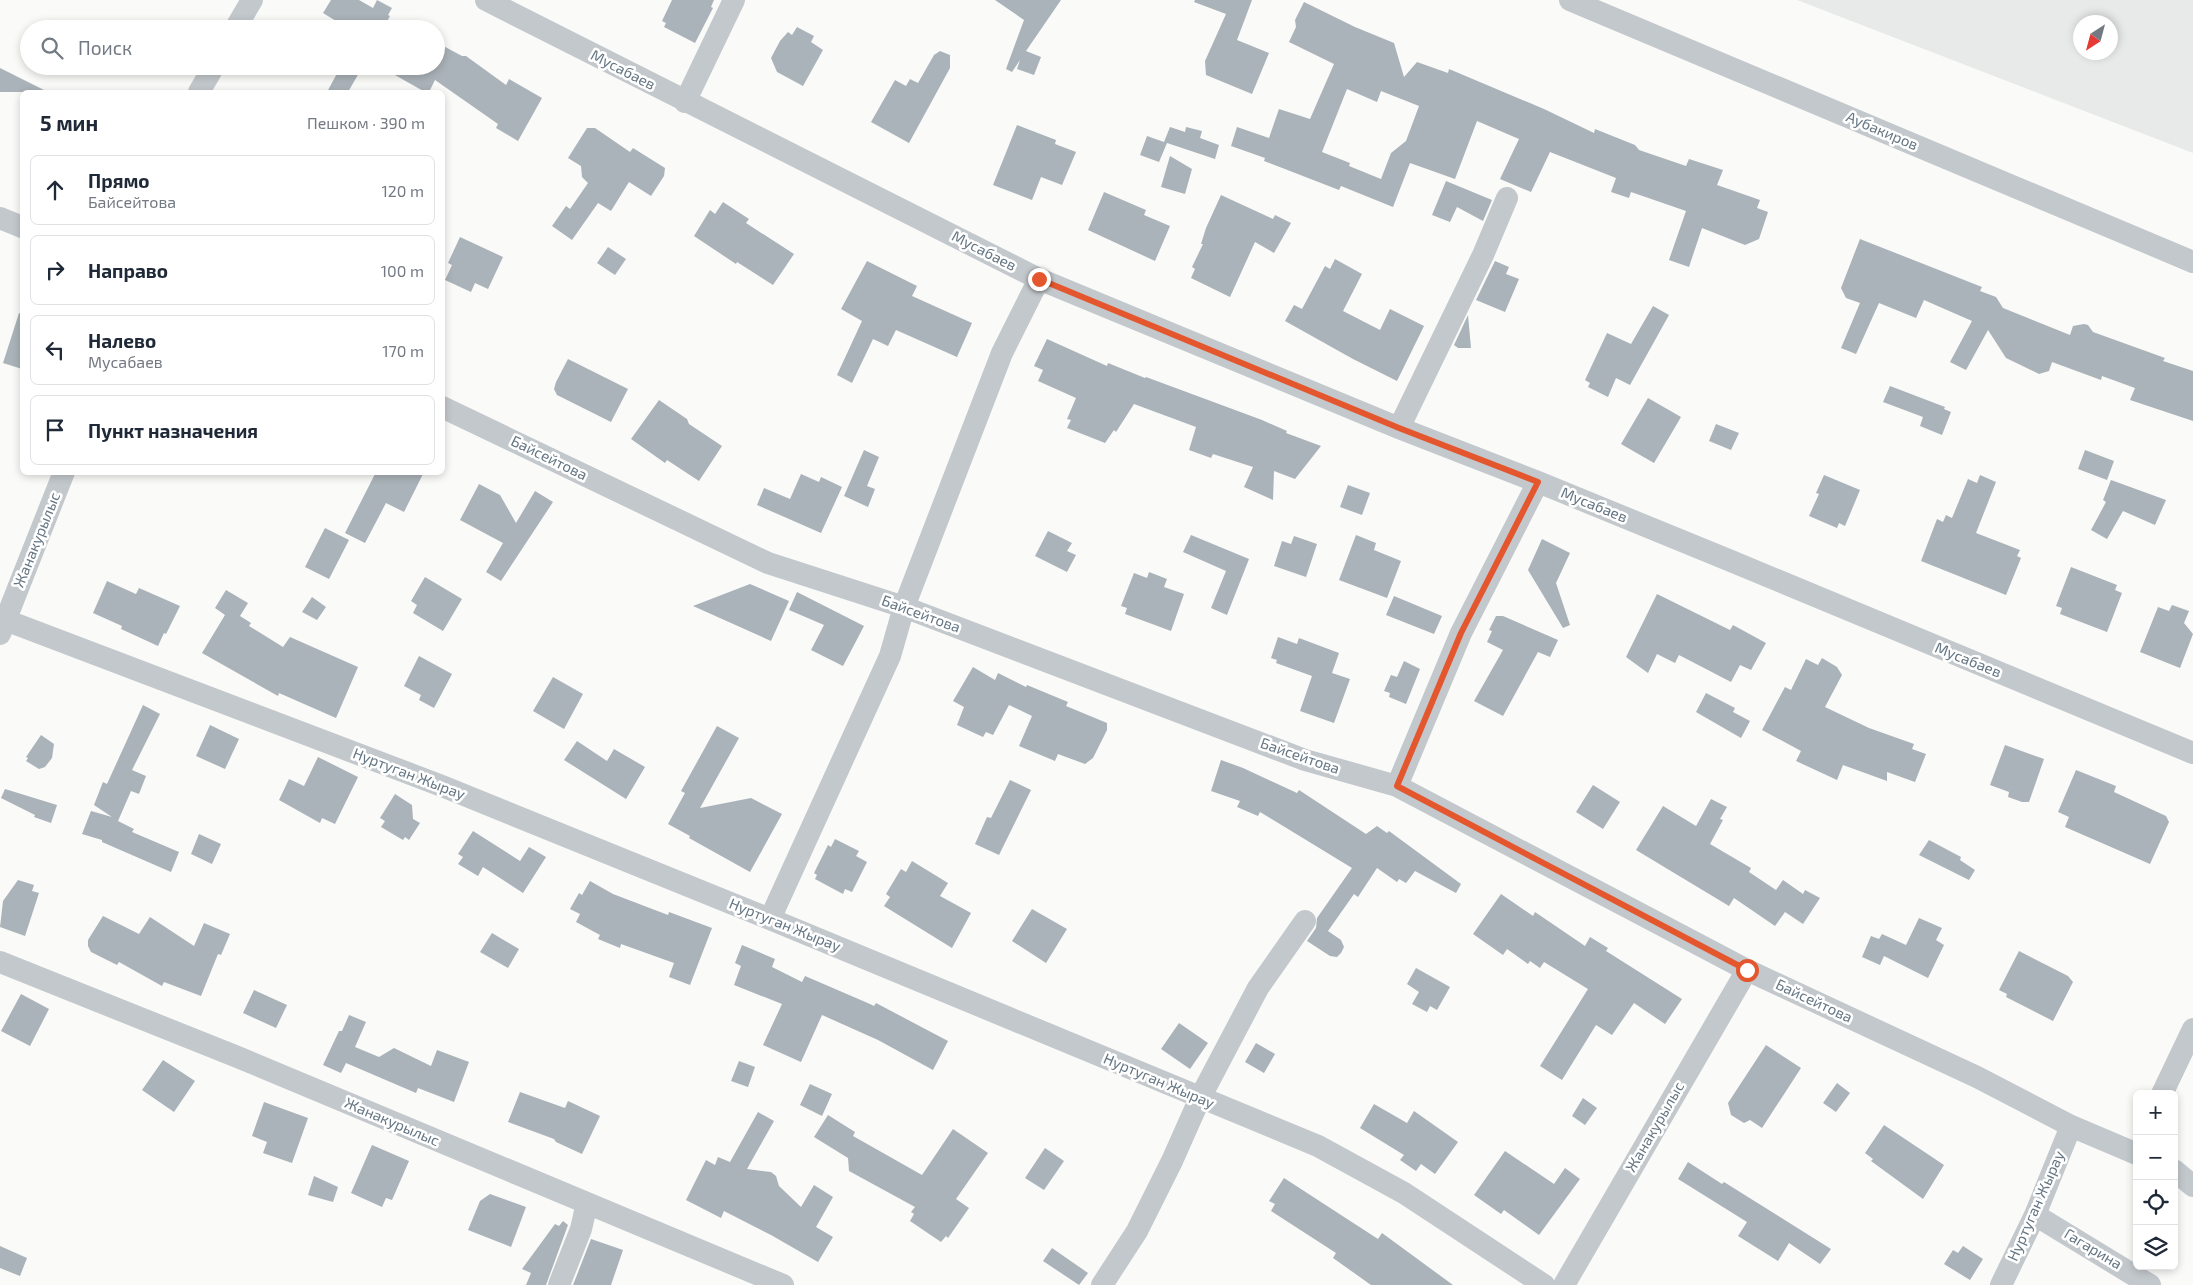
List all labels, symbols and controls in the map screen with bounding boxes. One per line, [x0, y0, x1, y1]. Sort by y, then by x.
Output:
north arrow [2073, 15, 2118, 60]
search box [20, 20, 445, 75]
icon: search [38, 34, 66, 62]
text: Поиск [78, 36, 132, 59]
street label: Мусабаев [588, 45, 659, 94]
street label: Аубакиров [1843, 107, 1921, 154]
text: 5 мин [40, 110, 98, 135]
text: Пешком · 390 m [307, 113, 425, 132]
text: Прямо [88, 169, 150, 192]
icon: ahead [41, 176, 69, 204]
text: 120 m [381, 181, 424, 200]
text: Байсейтова [88, 192, 176, 211]
street label: Мусабаев [949, 226, 1020, 275]
icon: right [41, 256, 69, 284]
text: Направо [88, 259, 168, 282]
text: 100 m [381, 261, 424, 280]
route end [1028, 268, 1051, 291]
text: Налево [88, 329, 156, 352]
icon: left [41, 336, 69, 364]
text: 170 m [382, 341, 424, 360]
text: Мусабаев [88, 352, 163, 371]
icon: arrive [41, 416, 69, 444]
text: Пункт назначения [88, 419, 258, 442]
street label: Байсейтова [508, 431, 591, 483]
street label: Мусабаев [1558, 483, 1630, 526]
street label: Жанакурылыс [9, 489, 64, 590]
street label: Байсейтова [879, 590, 963, 636]
street label: Мусабаев [1932, 638, 2004, 681]
street label: Байсейтова [1258, 733, 1342, 777]
street label: Нуртуган Жырау [350, 743, 468, 804]
street label: Нуртуган Жырау [727, 893, 844, 956]
route start [1736, 959, 1759, 982]
street label: Байсейтова [1773, 974, 1856, 1026]
street label: Нуртуган Жырау [1101, 1049, 1218, 1112]
street label: Жанакурылыс [1621, 1078, 1688, 1175]
map controls [2133, 1090, 2178, 1270]
button: + [2133, 1090, 2178, 1135]
street label: Жанакурылыс [342, 1093, 442, 1150]
button: − [2133, 1135, 2178, 1180]
street label: Нуртуган Жырау [2003, 1148, 2068, 1264]
button: locate [2133, 1180, 2178, 1225]
street label: Гагарина [2061, 1224, 2126, 1272]
button: layers [2133, 1225, 2178, 1270]

